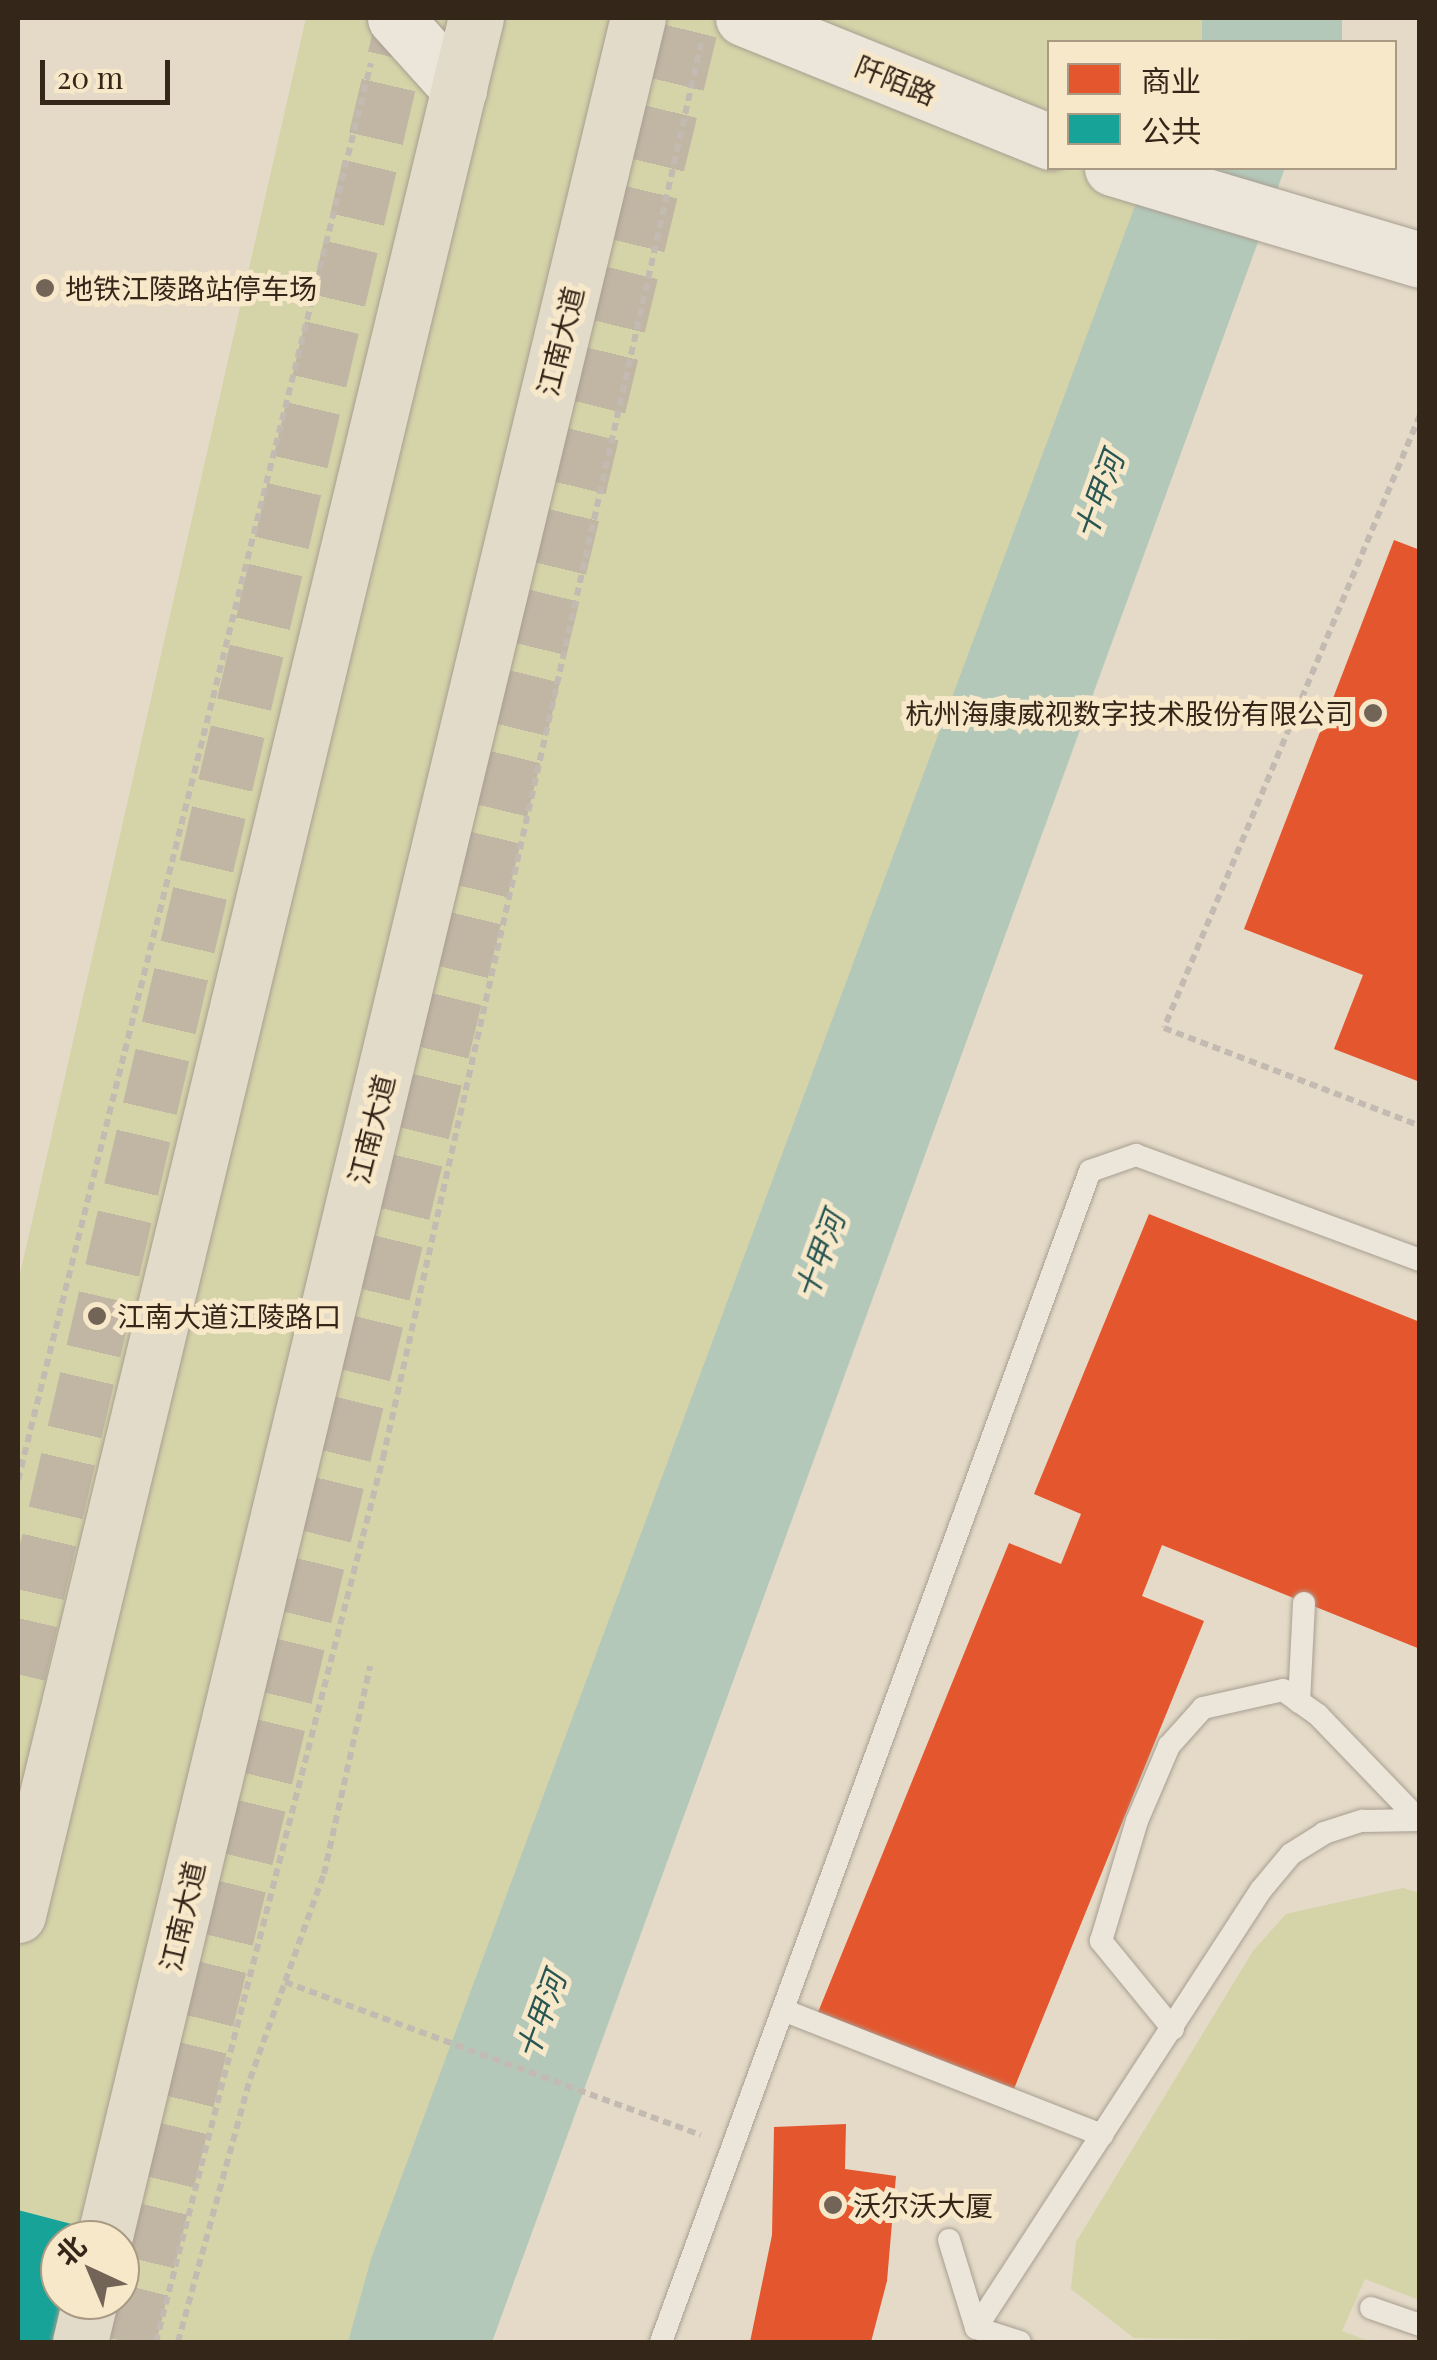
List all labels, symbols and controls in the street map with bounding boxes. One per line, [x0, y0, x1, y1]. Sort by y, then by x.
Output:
scale bar [45, 40, 175, 102]
legend [1047, 40, 1397, 170]
street label: 阡陌路 [851, 49, 941, 111]
text: 20 m [57, 57, 123, 97]
text: 商业 [1141, 60, 1201, 100]
text: 公共 [1141, 110, 1201, 150]
place label: 地铁江陵路站停车场 [65, 271, 317, 305]
marker: 地铁江陵路站停车场 [34, 277, 56, 299]
street label: 江南大道 [530, 283, 590, 399]
water label: 十甲河 [1066, 447, 1130, 543]
place label: 杭州海康威视数字技术股份有限公司 [905, 696, 1353, 730]
marker: 杭州海康威视数字技术股份有限公司 [1362, 702, 1384, 724]
street label: 江南大道 [341, 1071, 401, 1187]
water label: 十甲河 [787, 1207, 851, 1303]
place label: 江南大道江陵路口 [117, 1299, 341, 1333]
marker: 江南大道江陵路口 [86, 1305, 108, 1327]
street label: 江南大道 [153, 1858, 211, 1974]
water label: 十甲河 [508, 1967, 572, 2063]
place label: 沃尔沃大厦 [853, 2188, 993, 2222]
marker: 沃尔沃大厦 [822, 2194, 844, 2216]
north arrow [40, 2220, 140, 2320]
text: 北 [47, 2226, 93, 2273]

